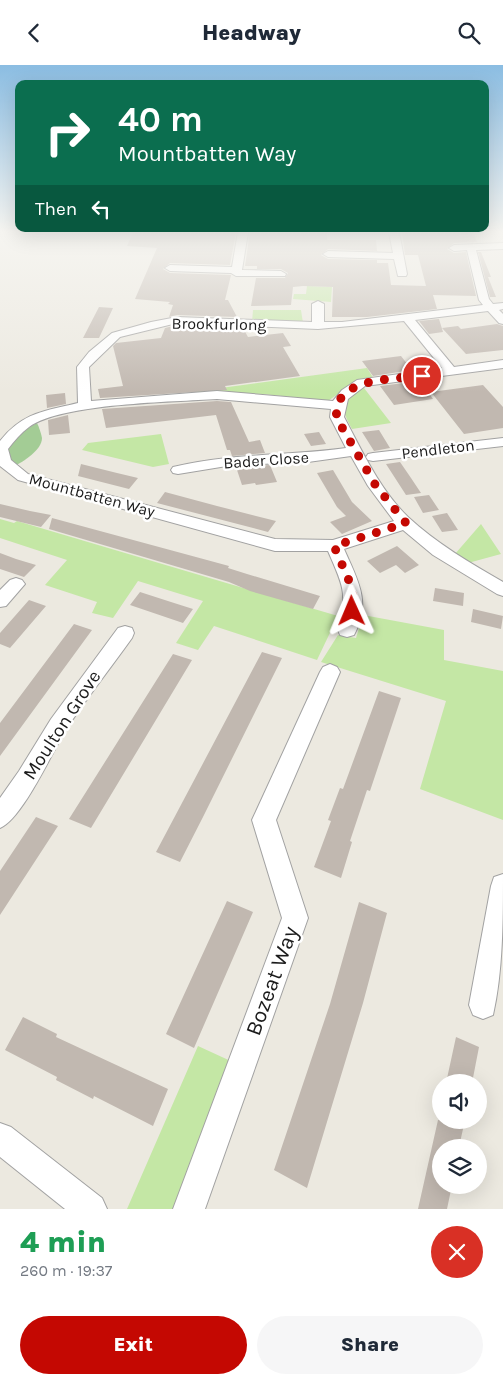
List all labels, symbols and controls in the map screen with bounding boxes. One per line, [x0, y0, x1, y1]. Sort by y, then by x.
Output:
icon: back [20, 19, 48, 47]
icon: search [455, 19, 483, 47]
text: Headway [202, 20, 301, 46]
text: 40 m [118, 99, 203, 140]
icon: right [35, 100, 100, 165]
text: Mountbatten Way [118, 141, 296, 167]
icon: left [87, 195, 115, 223]
text: Then [35, 198, 77, 220]
street label: Brookfurlong [171, 314, 267, 334]
pin [401, 355, 443, 397]
icon: arrive [408, 362, 436, 390]
street label: Pendleton [400, 435, 476, 463]
street label: Bader Close [223, 448, 309, 472]
street label: Mountbatten Way [27, 469, 158, 521]
position arrow [325, 584, 377, 636]
street label: Moulton Grove [19, 666, 105, 784]
street label: Bozeat Way [240, 923, 304, 1039]
map controls [432, 1074, 487, 1194]
button: sound [432, 1074, 487, 1129]
button: layers [432, 1139, 487, 1194]
text: 4 min [20, 1224, 106, 1260]
button: close [431, 1226, 483, 1278]
text: 260 m · 19:37 [20, 1261, 112, 1280]
button: Exit [20, 1316, 247, 1374]
button: Share [257, 1316, 483, 1374]

